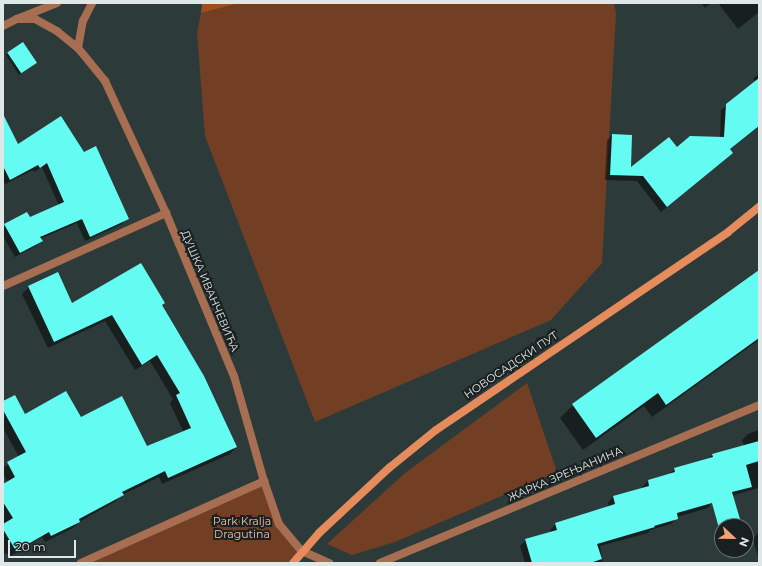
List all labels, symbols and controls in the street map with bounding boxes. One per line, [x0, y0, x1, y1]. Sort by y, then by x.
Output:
street label: ДУШКА ИВАНЧЕВИЋА [178, 228, 242, 354]
street label: НОВОСАДСКИ ПУТ [461, 329, 561, 401]
street label: ЖАРКА ЗРЕЊАНИНА [506, 444, 624, 504]
park label: Park Kralja Dragutina [213, 515, 271, 541]
north arrow [714, 518, 754, 558]
scale bar [10, 532, 78, 558]
text: N [736, 535, 752, 549]
text: 20 m [15, 539, 46, 554]

